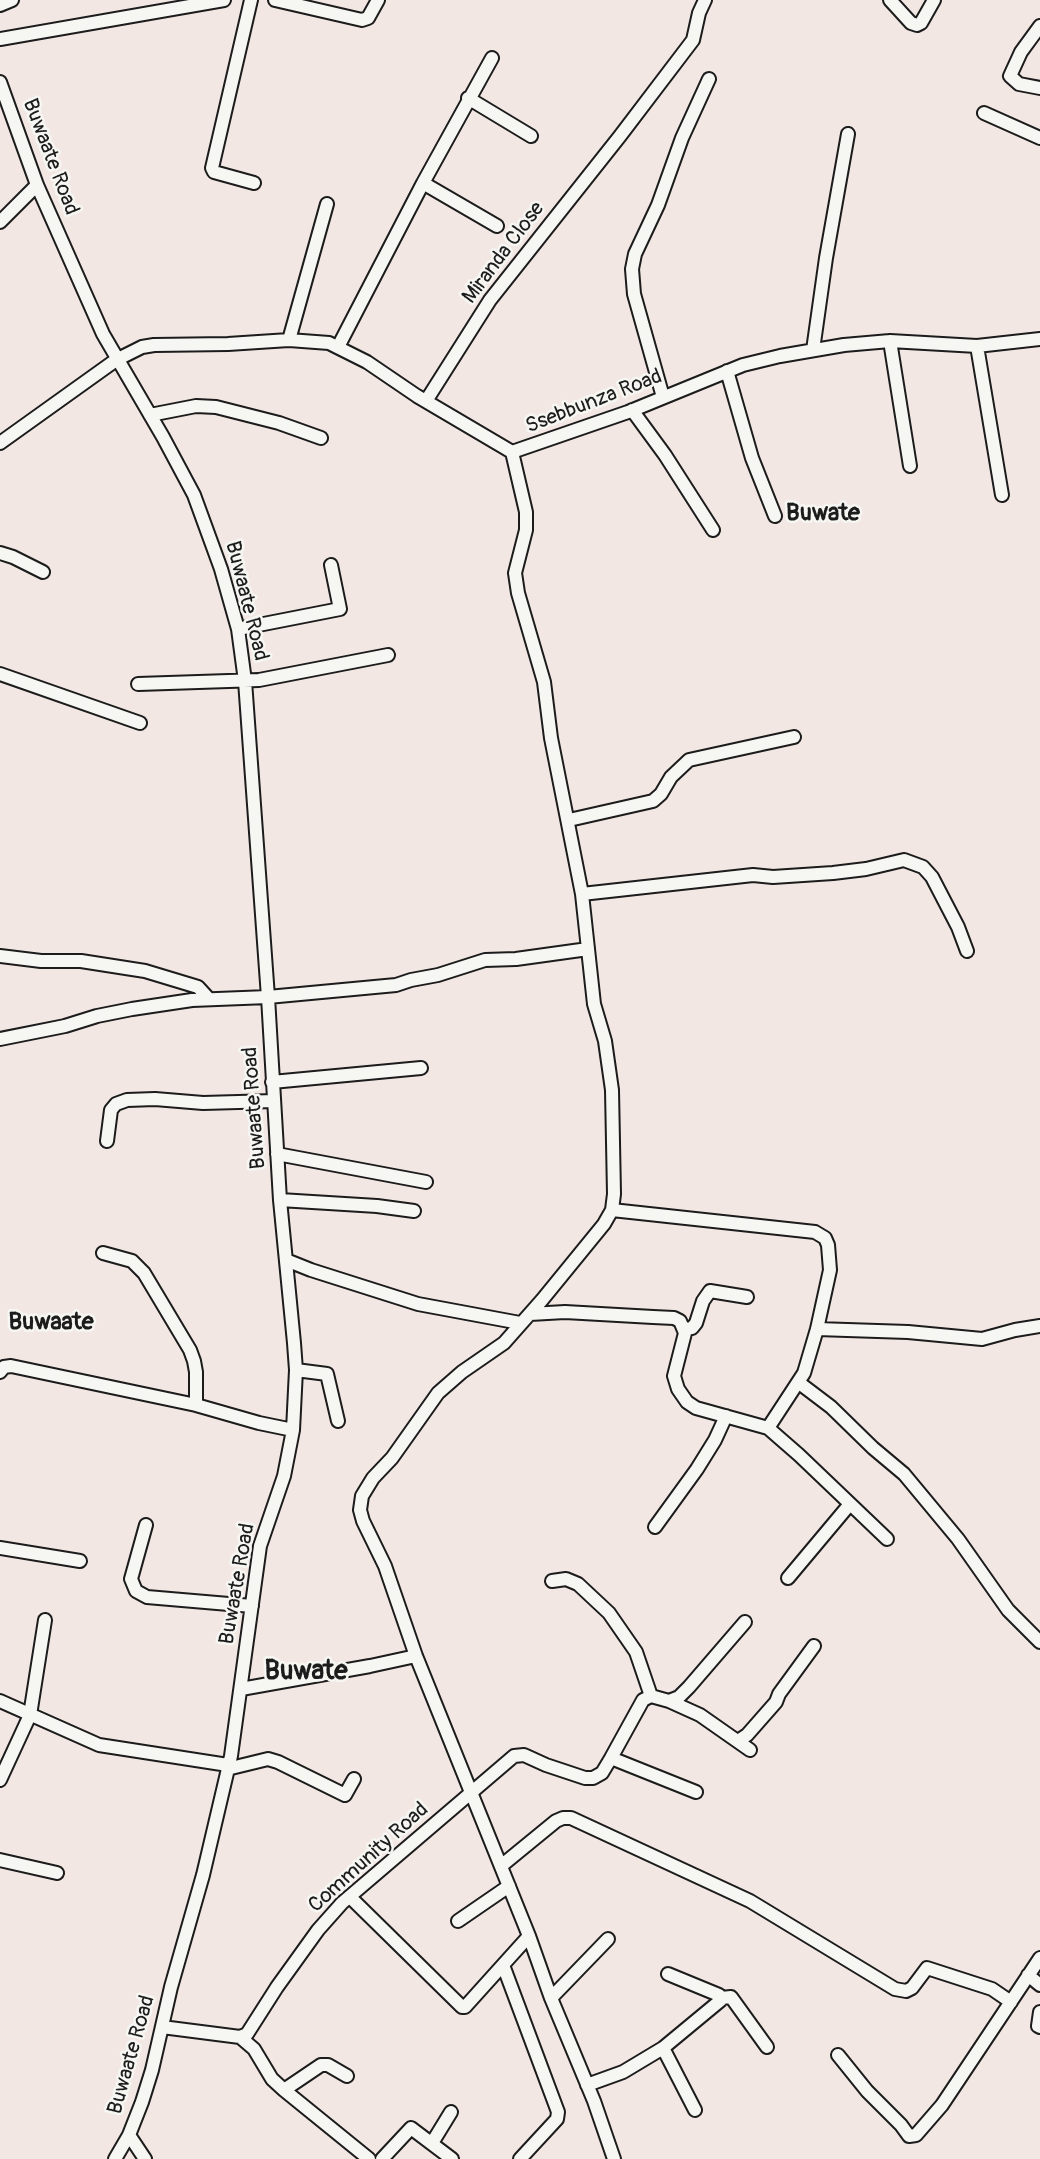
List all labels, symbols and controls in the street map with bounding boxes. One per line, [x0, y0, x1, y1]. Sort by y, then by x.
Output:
street label: Buwaate Road [16, 95, 84, 219]
street label: Miranda Close [458, 197, 550, 309]
street label: Ssebbunza Road [522, 364, 666, 440]
district label: Buwate [786, 500, 860, 528]
street label: Buwaate Road [219, 539, 273, 663]
street label: Buwaate Road [238, 1046, 272, 1170]
district label: Buwaate [9, 1309, 93, 1337]
street label: Buwaate Road [215, 1522, 261, 1646]
district label: Buwate [264, 1656, 348, 1688]
street label: Community Road [304, 1798, 434, 1918]
street label: Buwaate Road [103, 1993, 161, 2117]

